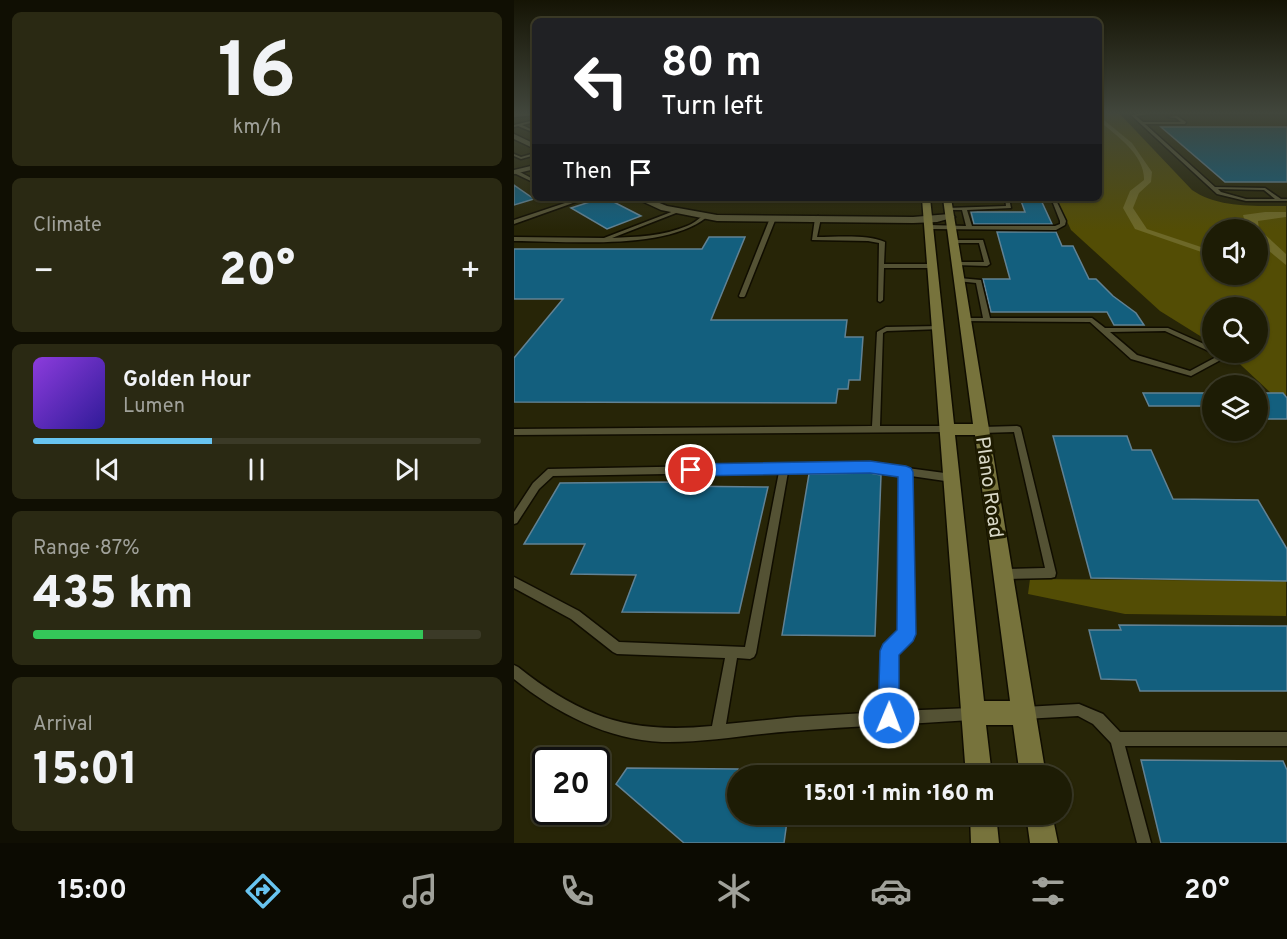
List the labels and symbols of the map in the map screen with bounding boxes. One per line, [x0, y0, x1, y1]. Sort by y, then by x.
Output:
street label: Plano Road [968, 435, 1008, 540]
pin [665, 444, 716, 495]
position arrow [857, 686, 921, 750]
speed limit sign: 20 [532, 747, 610, 825]

